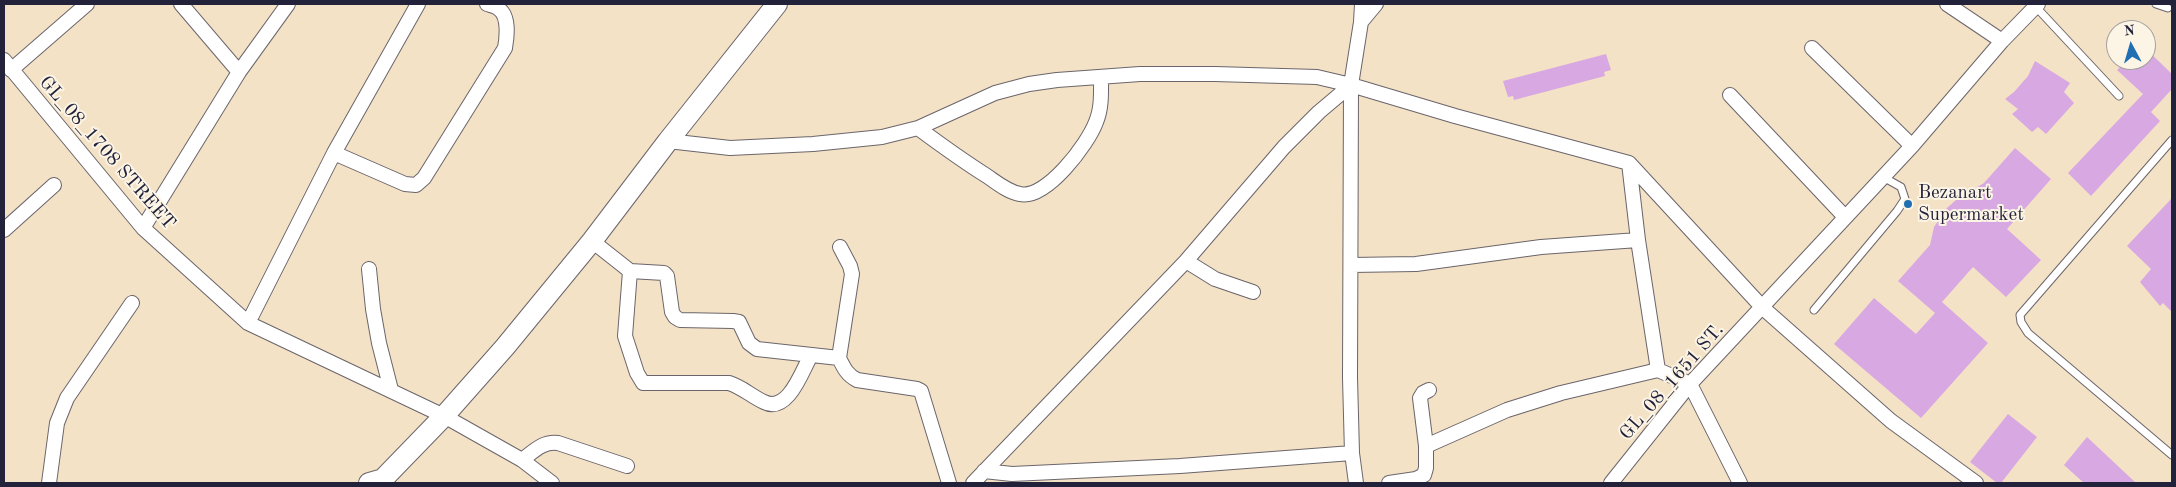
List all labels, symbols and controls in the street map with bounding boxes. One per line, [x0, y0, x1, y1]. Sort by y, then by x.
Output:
north arrow [2106, 20, 2156, 70]
text: N [2123, 24, 2136, 39]
street label: GL_08_1708 STREET [34, 71, 180, 235]
place label: Bezanart Supermarket [1918, 182, 2024, 226]
marker: Bezanart Supermarket [1902, 198, 1914, 210]
street label: GL_08_1651 ST. [1615, 319, 1729, 445]

